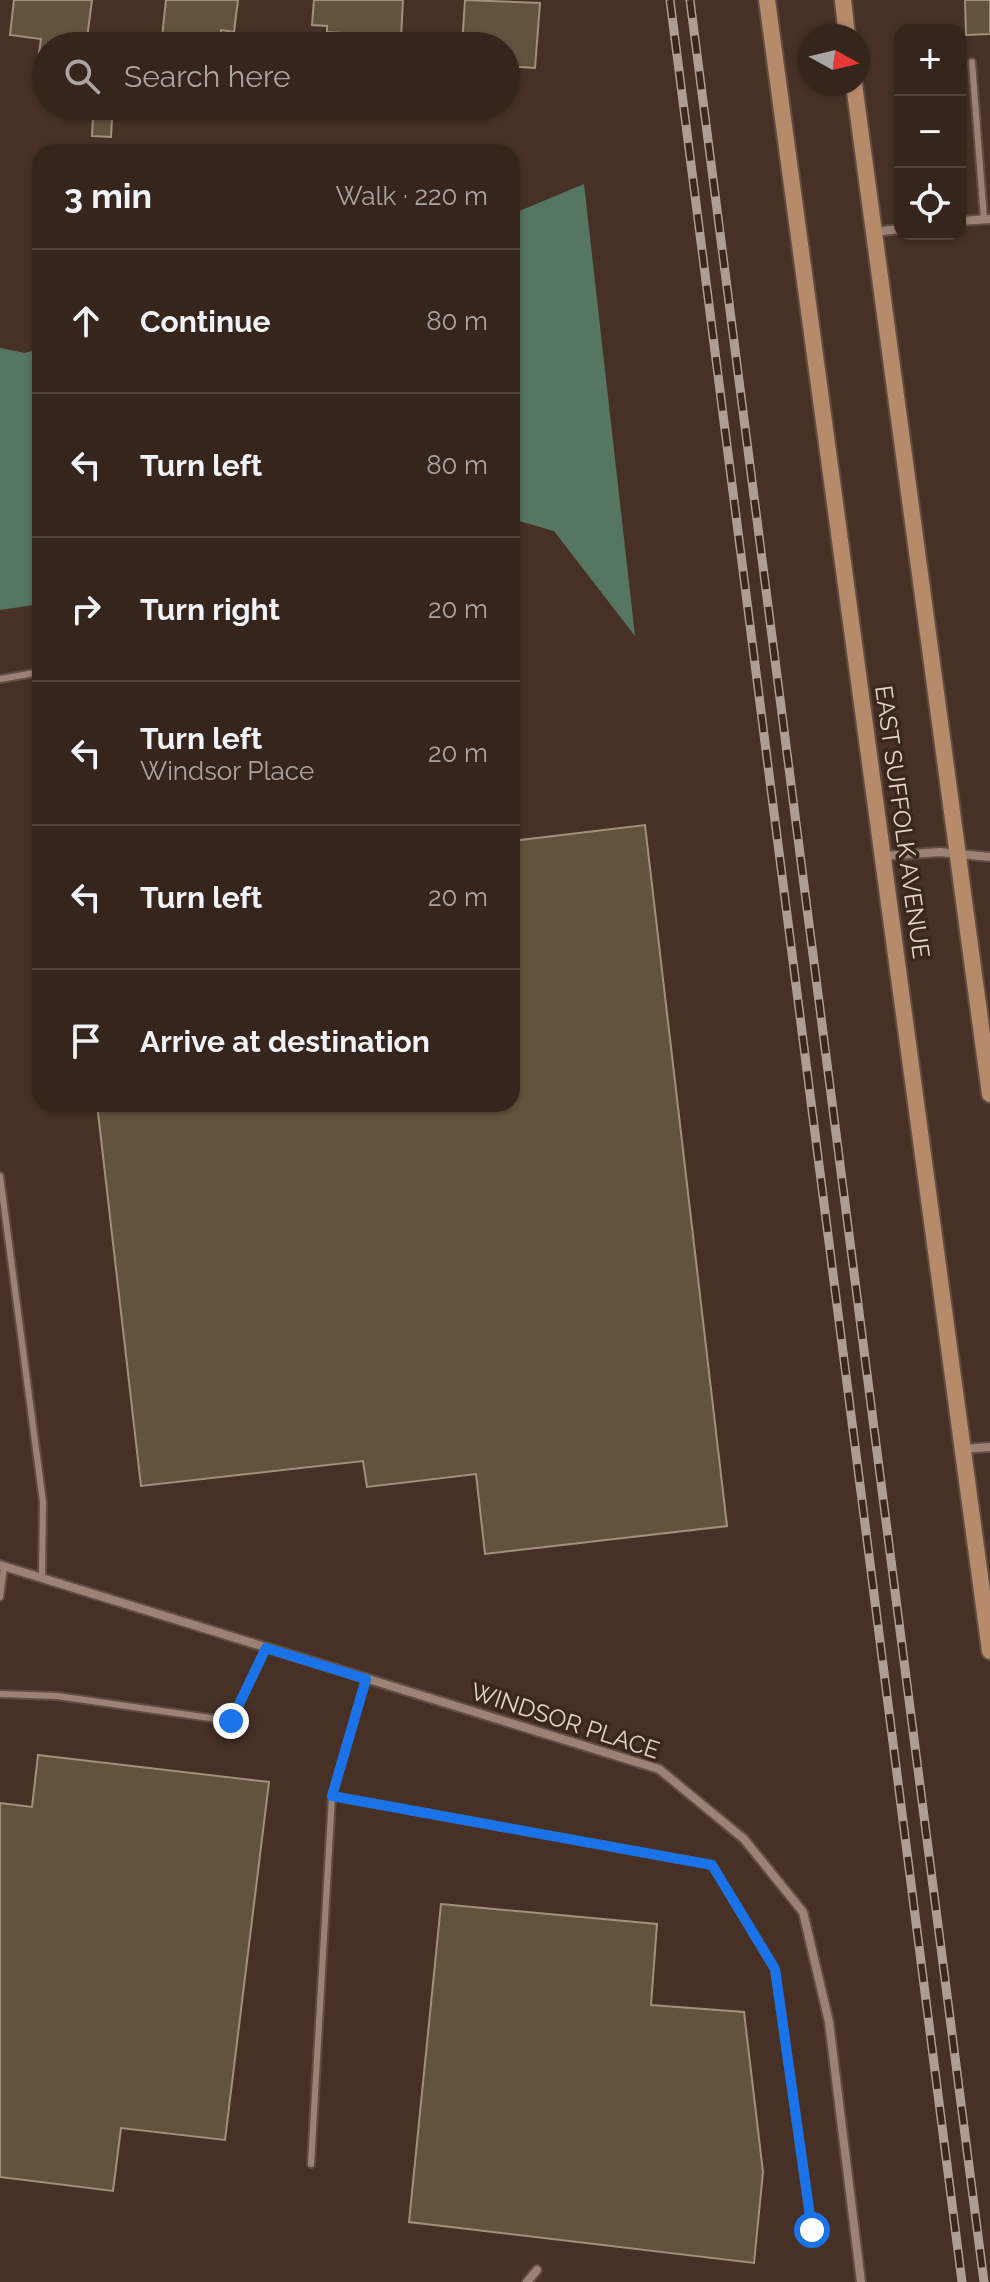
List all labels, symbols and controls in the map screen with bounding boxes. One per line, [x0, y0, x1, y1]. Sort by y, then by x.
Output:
north arrow [798, 24, 870, 96]
map controls [894, 24, 966, 240]
button: + [894, 24, 966, 96]
search box [32, 32, 520, 120]
icon: search [60, 54, 104, 98]
text: Search here [124, 59, 291, 94]
button: − [894, 96, 966, 168]
button: locate [894, 168, 966, 240]
text: 3 min [64, 176, 152, 216]
text: Walk · 220 m [335, 181, 488, 211]
icon: ahead [64, 299, 108, 343]
text: Continue [140, 304, 271, 339]
text: 80 m [426, 306, 488, 336]
icon: left [64, 443, 108, 487]
text: Turn left [140, 448, 262, 483]
text: 80 m [426, 450, 488, 480]
icon: right [64, 587, 108, 631]
text: Turn right [140, 592, 280, 627]
text: 20 m [428, 594, 488, 624]
street label: EAST SUFFOLK AVENUE [869, 684, 936, 960]
text: Turn left [140, 721, 262, 756]
icon: left [64, 731, 108, 775]
text: 20 m [428, 738, 488, 768]
text: Windsor Place [140, 756, 314, 786]
icon: left [64, 875, 108, 919]
text: Turn left [140, 880, 262, 915]
text: 20 m [428, 882, 488, 912]
icon: arrive [64, 1019, 108, 1063]
text: Arrive at destination [140, 1024, 430, 1059]
street label: WINDSOR PLACE [467, 1676, 663, 1765]
route end [213, 1703, 249, 1739]
route start [794, 2212, 830, 2248]

